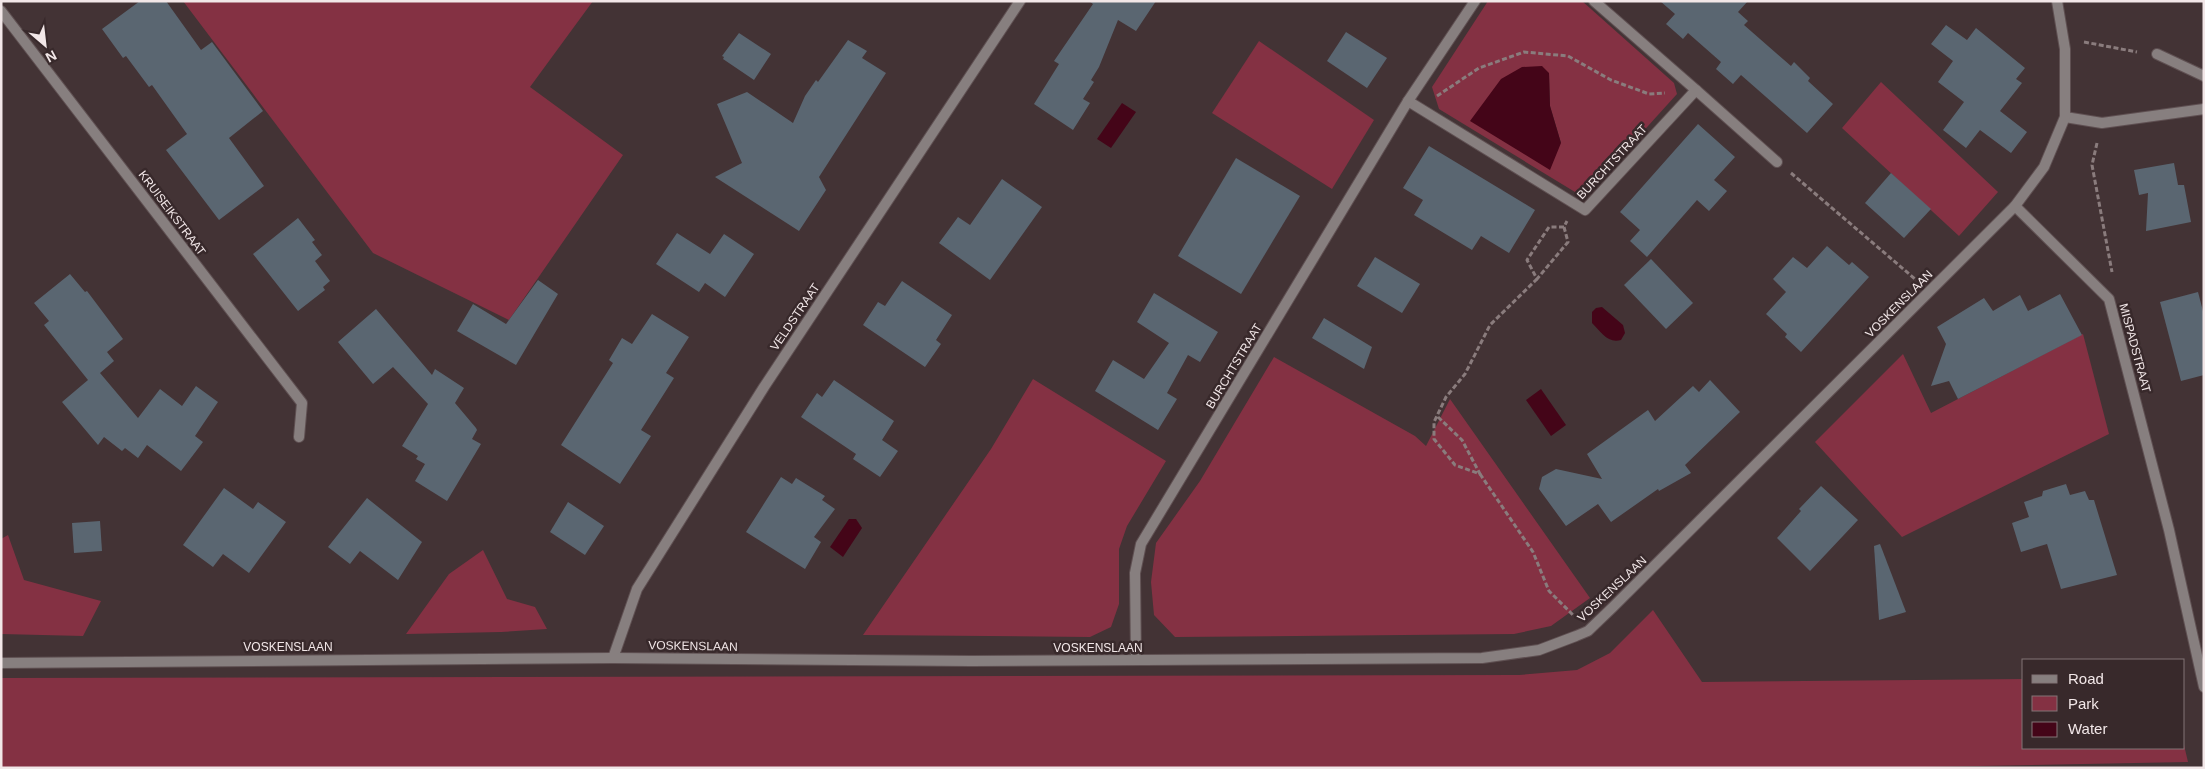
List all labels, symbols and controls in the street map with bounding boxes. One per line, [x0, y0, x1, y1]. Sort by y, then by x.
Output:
north arrow [20, 20, 70, 70]
text: N [43, 47, 59, 66]
street label: BURCHTSTRAAT [1574, 121, 1650, 202]
street label: KRUISEIKSTRAAT [136, 168, 209, 259]
street label: VOSKENSLAAN [1862, 267, 1936, 341]
street label: VELDSTRAAT [767, 280, 823, 353]
street label: MISPADSTRAAT [2116, 302, 2154, 395]
street label: BURCHTSTRAAT [1203, 320, 1265, 411]
street label: VOSKENSLAAN [1575, 553, 1649, 625]
street label: VOSKENSLAAN [648, 638, 738, 654]
street label: VOSKENSLAAN [243, 640, 333, 654]
street label: VOSKENSLAAN [1053, 641, 1143, 655]
legend [2022, 659, 2185, 749]
text: Road [2068, 670, 2104, 687]
text: Park [2068, 695, 2099, 712]
text: Water [2068, 720, 2107, 737]

